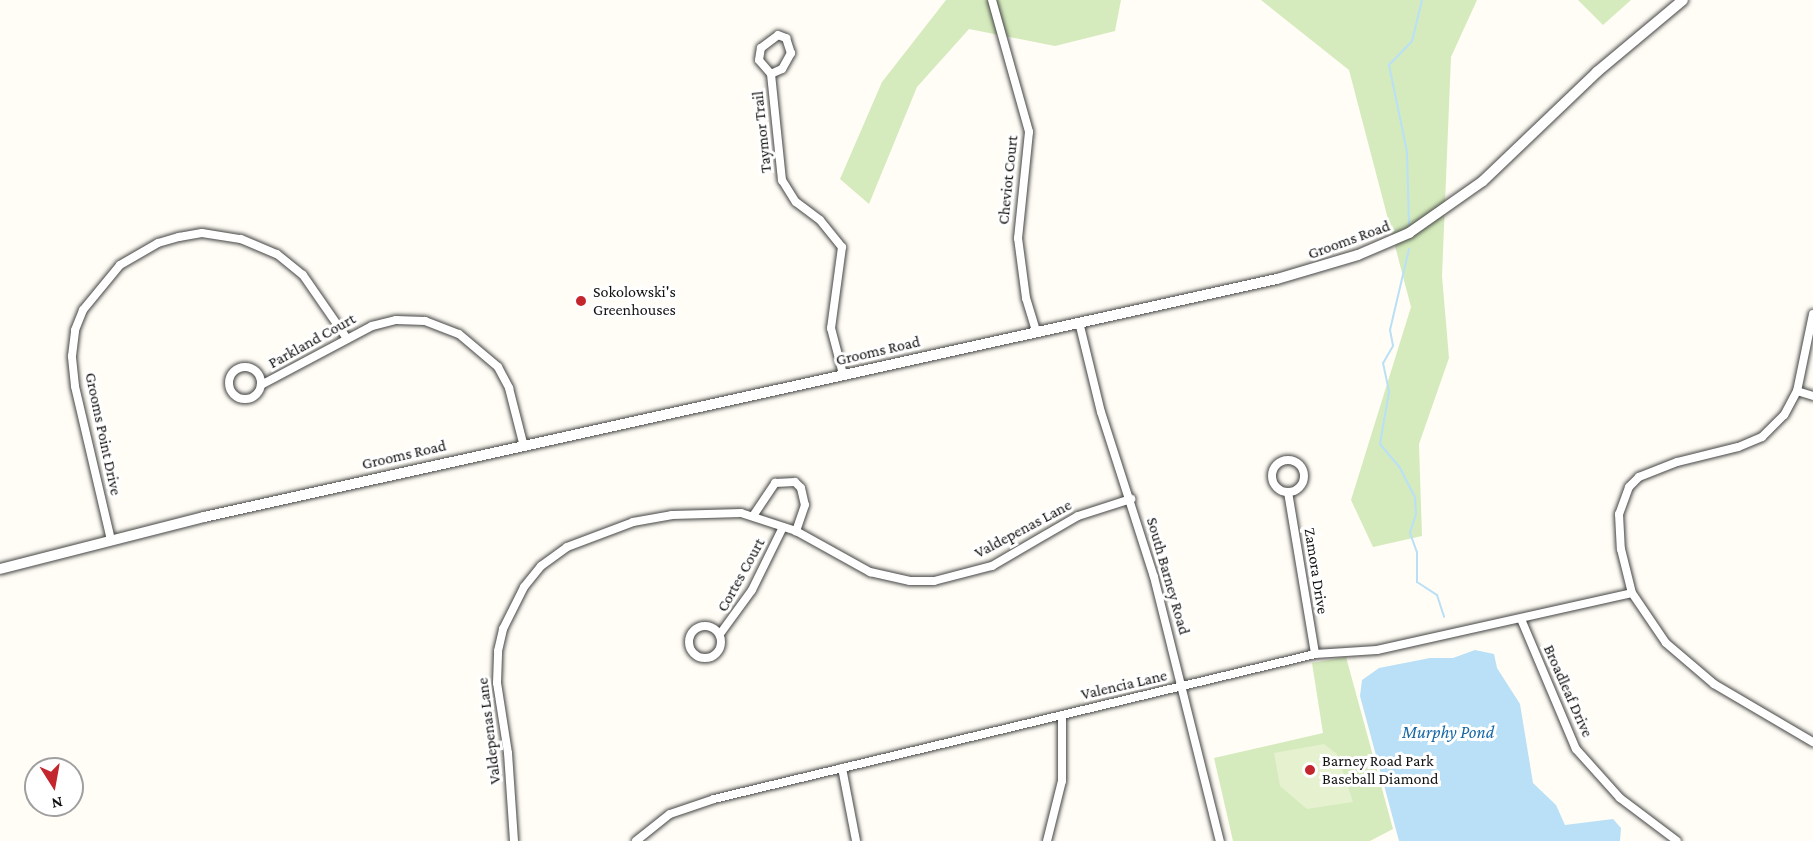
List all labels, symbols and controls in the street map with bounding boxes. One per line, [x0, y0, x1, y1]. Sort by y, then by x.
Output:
street label: Taymor Trail [748, 90, 776, 174]
street label: Cheviot Court [994, 134, 1022, 226]
street label: Grooms Road [1305, 216, 1393, 264]
place label: Sokolowski's Greenhouses [593, 282, 676, 320]
marker: Sokolowski's Greenhouses [574, 294, 588, 308]
street label: Parkland Court [265, 309, 359, 373]
street label: Grooms Road [834, 332, 922, 370]
street label: Grooms Point Drive [81, 371, 125, 497]
street label: Grooms Road [360, 436, 448, 474]
street label: Valdepenas Lane [971, 495, 1075, 563]
street label: South Barney Road [1142, 515, 1194, 637]
street label: Zamora Drive [1300, 526, 1332, 616]
street label: Cortes Court [713, 535, 769, 615]
street label: Broadleaf Drive [1539, 642, 1597, 740]
street label: Valencia Lane [1079, 666, 1169, 704]
street label: Valdepenas Lane [473, 677, 505, 785]
water label: Murphy Pond [1402, 721, 1494, 743]
place label: Barney Road Park Baseball Diamond [1322, 751, 1438, 789]
north arrow [24, 757, 84, 817]
marker: Barney Road Park Baseball Diamond [1303, 763, 1317, 777]
text: N [50, 794, 64, 813]

